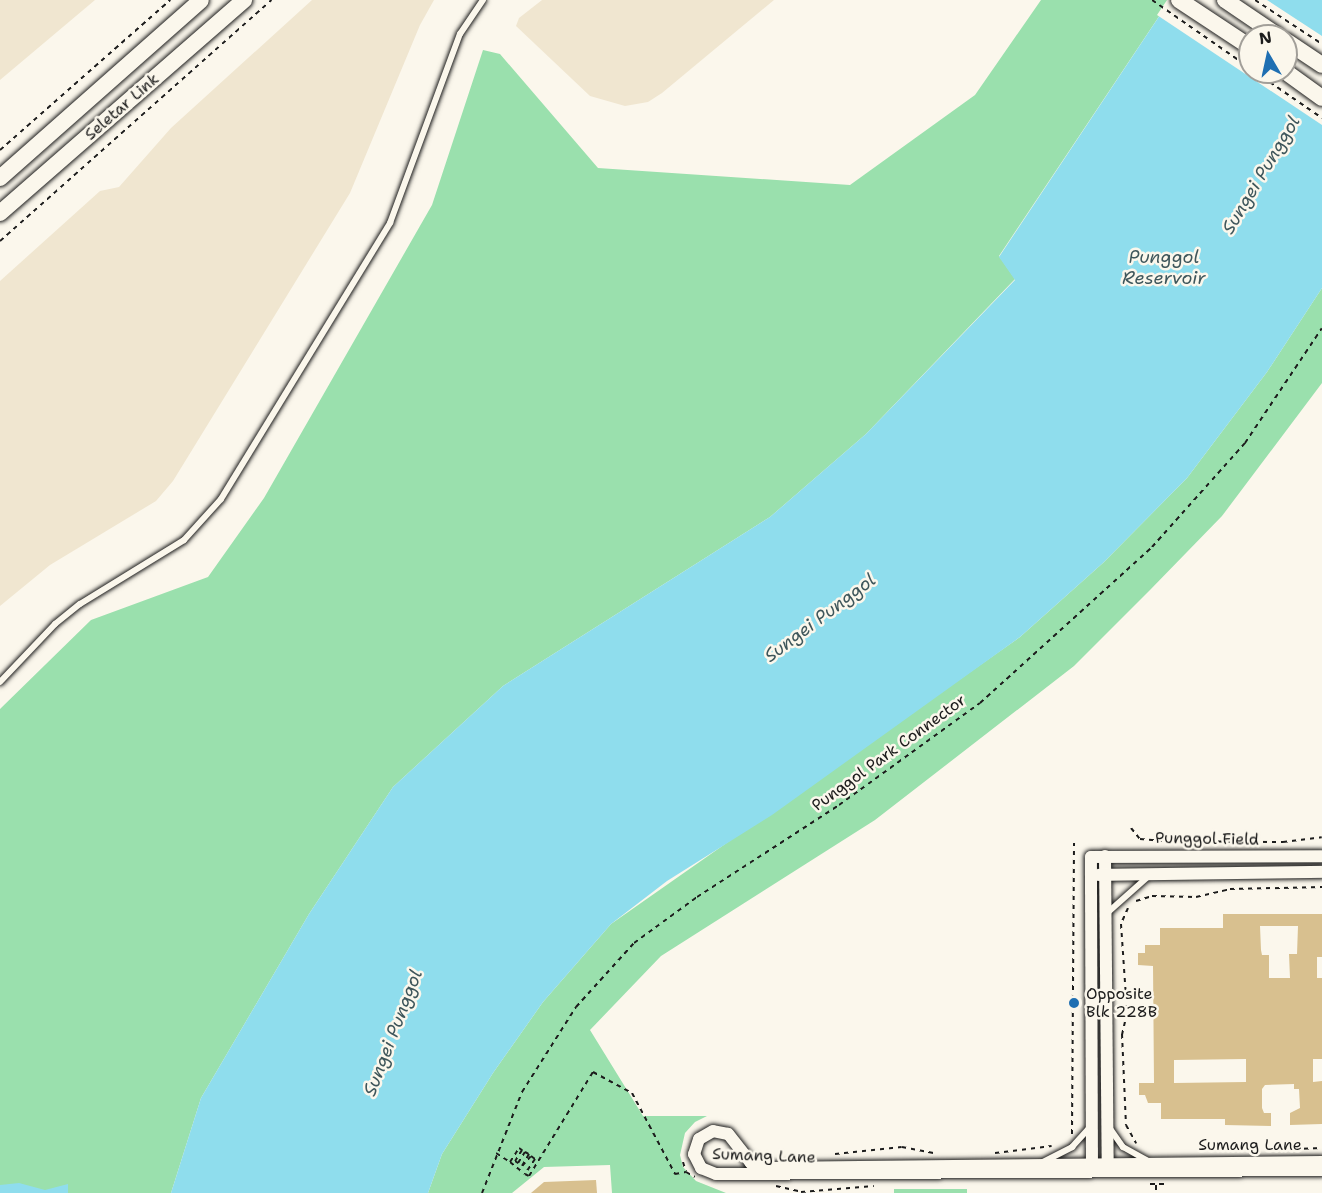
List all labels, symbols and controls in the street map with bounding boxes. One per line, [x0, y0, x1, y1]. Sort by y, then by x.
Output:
north arrow [1238, 24, 1298, 84]
text: N [1258, 26, 1273, 49]
street label: Seletar Link [81, 70, 163, 144]
water label: Sungei Punggol [1217, 112, 1305, 238]
water label: Punggol Reservoir [1122, 247, 1206, 290]
water label: Sungei Punggol [760, 569, 880, 667]
street label: Punggol Park Connector [808, 691, 970, 815]
street label: Punggol Field [1155, 828, 1259, 850]
water label: Sungei Punggol [359, 967, 427, 1099]
place label: Opposite Blk 228B [1086, 984, 1157, 1022]
marker: Opposite Blk 228B [1067, 996, 1081, 1010]
street label: Sumang Lane [1198, 1135, 1302, 1155]
street label: Sumang Lane [712, 1145, 816, 1167]

